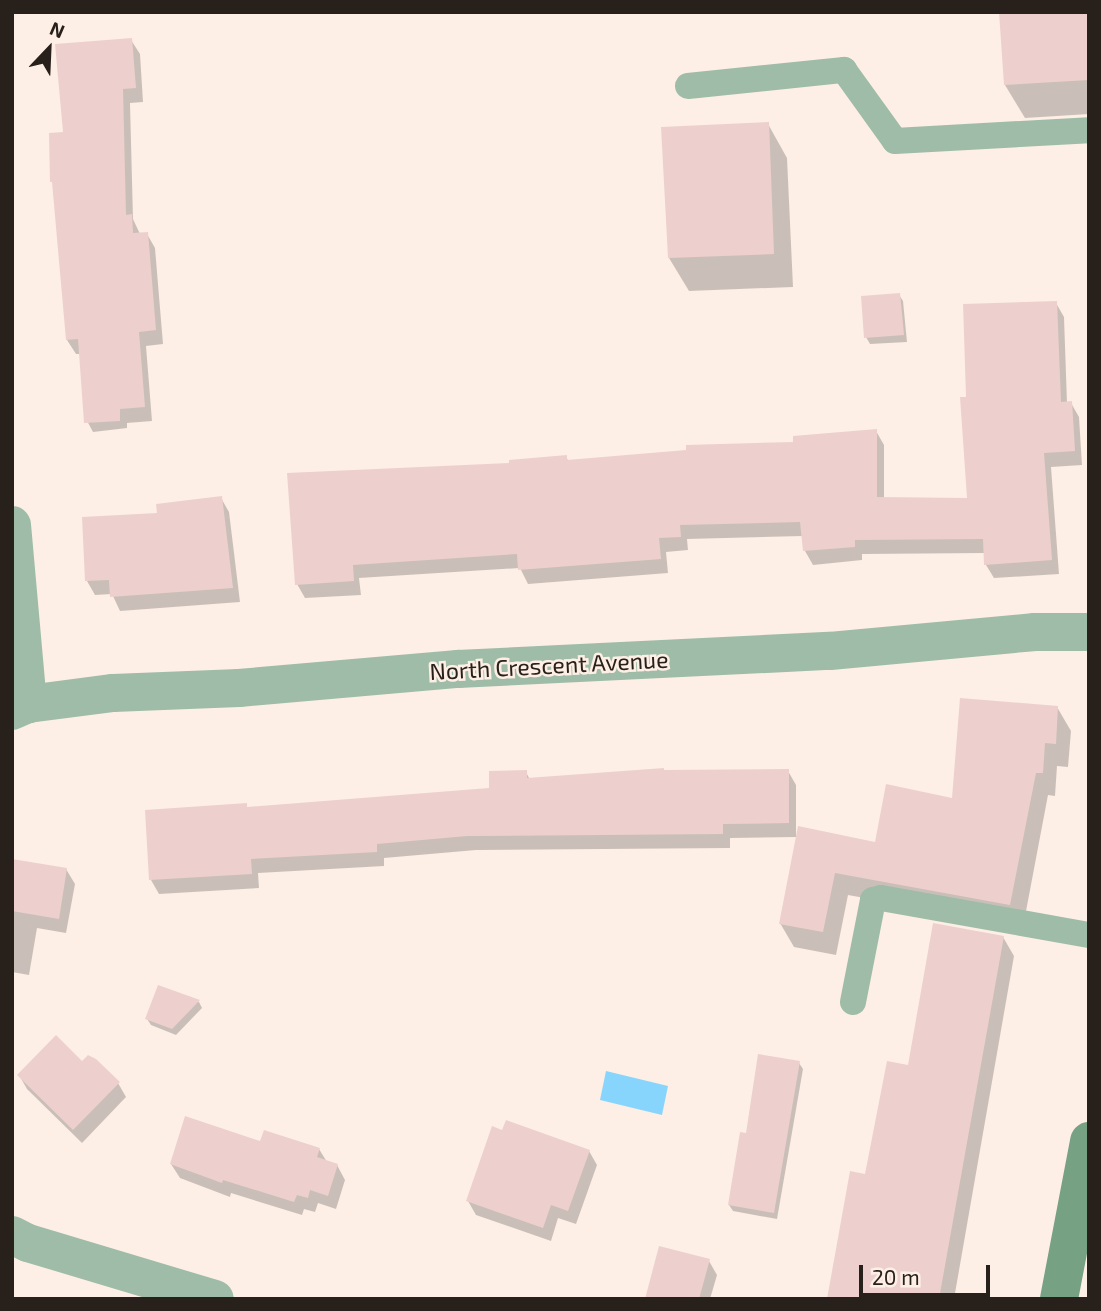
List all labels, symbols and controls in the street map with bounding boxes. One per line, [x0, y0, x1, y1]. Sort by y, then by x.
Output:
north arrow [14, 14, 84, 84]
text: N [47, 16, 68, 42]
street label: North Crescent Avenue [429, 645, 669, 685]
scale bar [863, 1252, 994, 1296]
text: 20 m [872, 1264, 920, 1289]

